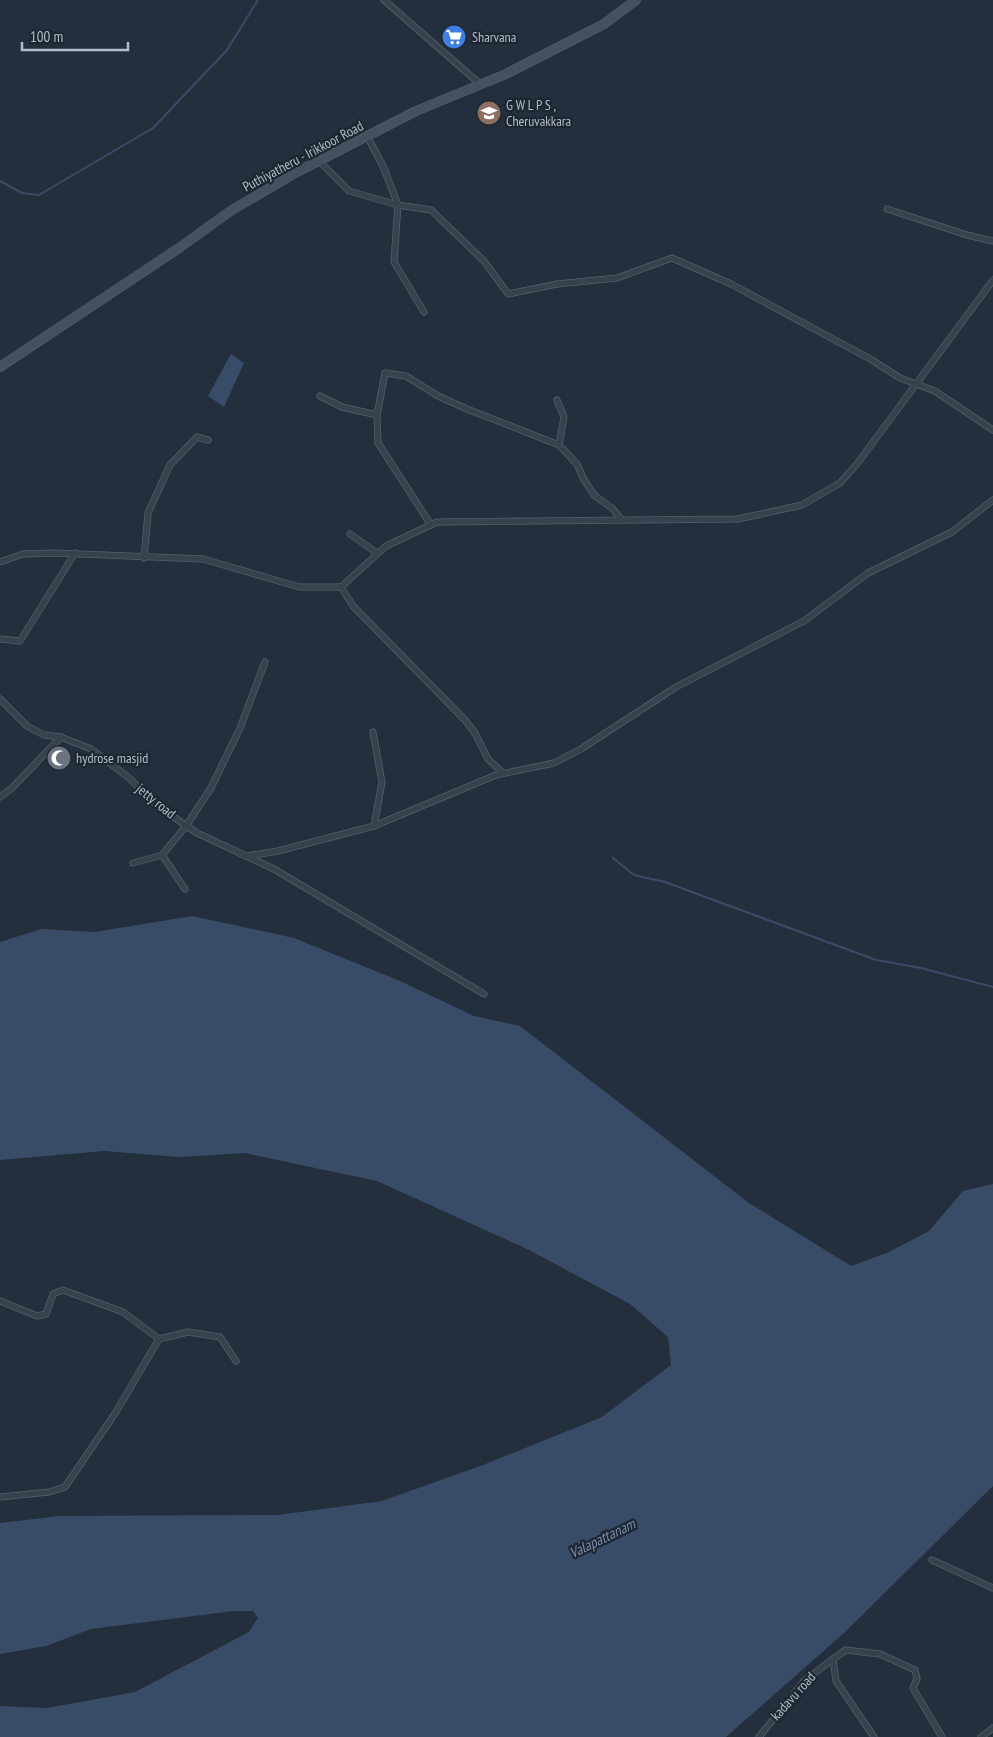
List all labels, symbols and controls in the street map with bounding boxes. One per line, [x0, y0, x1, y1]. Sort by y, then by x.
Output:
scale bar [22, 20, 129, 52]
supermarket icon: Sharvana [441, 24, 467, 50]
text: 100 m [30, 27, 63, 46]
place label: Sharvana [472, 28, 516, 46]
place label: G W L P S , Cheruvakkara [506, 96, 571, 130]
school or university icon: G W L P S , Cheruvakkara [476, 100, 502, 126]
street label: Puthiyatheru - Irikkoor Road [240, 117, 366, 195]
mosque icon: hydrose masjid [46, 745, 72, 771]
place label: hydrose masjid [76, 749, 148, 767]
street label: jetty road [133, 780, 179, 822]
water label: Valapattanam [566, 1513, 639, 1562]
street label: kadavu road [767, 1668, 819, 1724]

